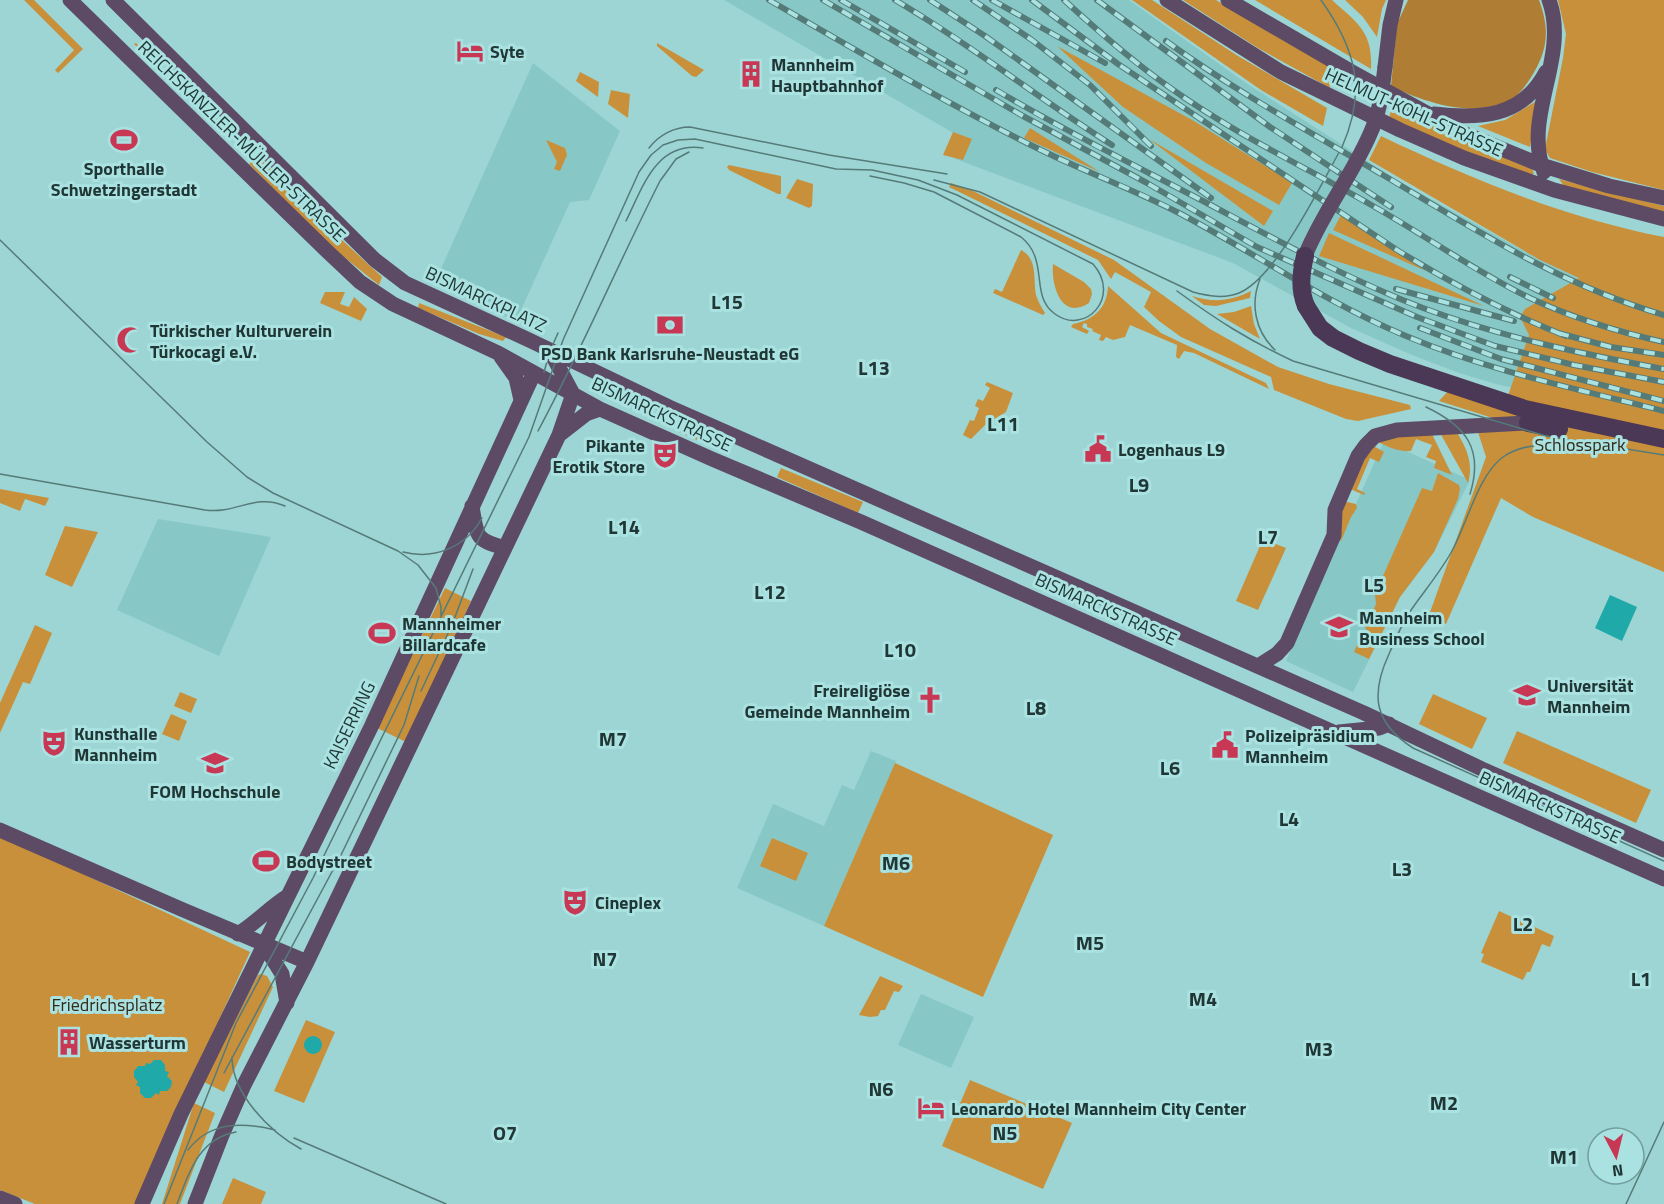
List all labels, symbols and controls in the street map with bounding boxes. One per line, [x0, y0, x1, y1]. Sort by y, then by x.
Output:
street label: REICHSKANZLER-MÜLLER-STRASSE [132, 34, 352, 248]
hotel icon: Syte [455, 36, 485, 66]
place label: Syte [490, 38, 524, 65]
place label: Mannheim Hauptbahnhof [771, 51, 884, 99]
building icon: Mannheim Hauptbahnhof [736, 59, 766, 89]
street label: HELMUT-KOHL-STRASSE [1321, 61, 1507, 164]
sports icon: Sporthalle Schwetzingerstadt [109, 125, 139, 155]
place label: Sporthalle Schwetzingerstadt [51, 155, 198, 203]
street label: BISMARCKPLATZ [421, 259, 551, 339]
district label: L15 [711, 286, 743, 317]
bank icon: PSD Bank Karlsruhe-Neustadt eG [655, 310, 685, 340]
place label: Türkischer Kulturverein Türkocagi e.V. [150, 317, 332, 365]
mosque icon: Türkischer Kulturverein Türkocagi e.V. [115, 325, 145, 355]
place label: PSD Bank Karlsruhe-Neustadt eG [541, 340, 799, 367]
district label: L13 [858, 352, 890, 383]
street label: BISMARCKSTRASSE [587, 370, 737, 458]
district label: L11 [987, 408, 1019, 439]
park label: Schlosspark [1534, 431, 1626, 458]
place label: Pikante Erotik Store [553, 432, 645, 480]
public building icon: Logenhaus L9 [1083, 434, 1113, 464]
place label: Logenhaus L9 [1118, 436, 1225, 463]
theatre icon: Pikante Erotik Store [650, 440, 680, 470]
district label: L9 [1129, 469, 1149, 500]
district label: L14 [608, 511, 640, 542]
district label: L7 [1258, 521, 1278, 552]
street label: BISMARCKSTRASSE [1031, 566, 1181, 652]
district label: L5 [1364, 569, 1384, 600]
district label: L12 [754, 576, 786, 607]
place label: Mannheim Business School [1359, 604, 1485, 652]
place label: Mannheimer Billardcafe [402, 610, 502, 658]
school or university icon: Mannheim Business School [1324, 612, 1354, 642]
sports icon: Mannheimer Billardcafe [367, 618, 397, 648]
district label: L10 [884, 634, 916, 665]
place label: Universität Mannheim [1547, 672, 1634, 720]
street label: KAISERRING [316, 676, 382, 774]
place label: Freireligiöse Gemeinde Mannheim [744, 677, 910, 725]
school or university icon: Universität Mannheim [1512, 680, 1542, 710]
church icon: Freireligiöse Gemeinde Mannheim [915, 685, 945, 715]
district label: L8 [1026, 692, 1046, 723]
place label: Kunsthalle Mannheim [74, 720, 157, 768]
place label: Polizeipräsidium Mannheim [1245, 722, 1375, 770]
district label: M7 [599, 723, 627, 754]
theatre icon: Kunsthalle Mannheim [39, 728, 69, 758]
public building icon: Polizeipräsidium Mannheim [1210, 730, 1240, 760]
school or university icon: FOM Hochschule [200, 748, 230, 778]
district label: L6 [1160, 752, 1180, 783]
street label: BISMARCKSTRASSE [1475, 764, 1625, 850]
place label: FOM Hochschule [150, 778, 280, 805]
district label: L4 [1279, 803, 1299, 834]
sports icon: Bodystreet [251, 846, 281, 876]
district label: M6 [882, 847, 910, 878]
place label: Bodystreet [286, 848, 372, 875]
district label: L3 [1392, 853, 1412, 884]
theatre icon: Cineplex [560, 887, 590, 917]
place label: Cineplex [595, 889, 661, 916]
district label: L2 [1513, 908, 1533, 939]
district label: M5 [1076, 927, 1104, 958]
district label: N7 [592, 943, 618, 974]
district label: L1 [1631, 963, 1651, 994]
district label: M4 [1189, 983, 1217, 1014]
park label: Friedrichsplatz [51, 991, 163, 1018]
building icon: Wasserturm [54, 1027, 84, 1057]
place label: Wasserturm [89, 1029, 186, 1056]
district label: M3 [1305, 1033, 1333, 1064]
district label: N6 [868, 1073, 894, 1104]
district label: M2 [1430, 1087, 1458, 1118]
hotel icon: Leonardo Hotel Mannheim City Center [916, 1093, 946, 1123]
place label: Leonardo Hotel Mannheim City Center [951, 1095, 1247, 1122]
district label: O7 [493, 1117, 517, 1148]
district label: N5 [992, 1117, 1018, 1148]
north arrow [1586, 1126, 1646, 1186]
district label: M1 [1550, 1141, 1578, 1172]
text: N [1611, 1158, 1625, 1183]

